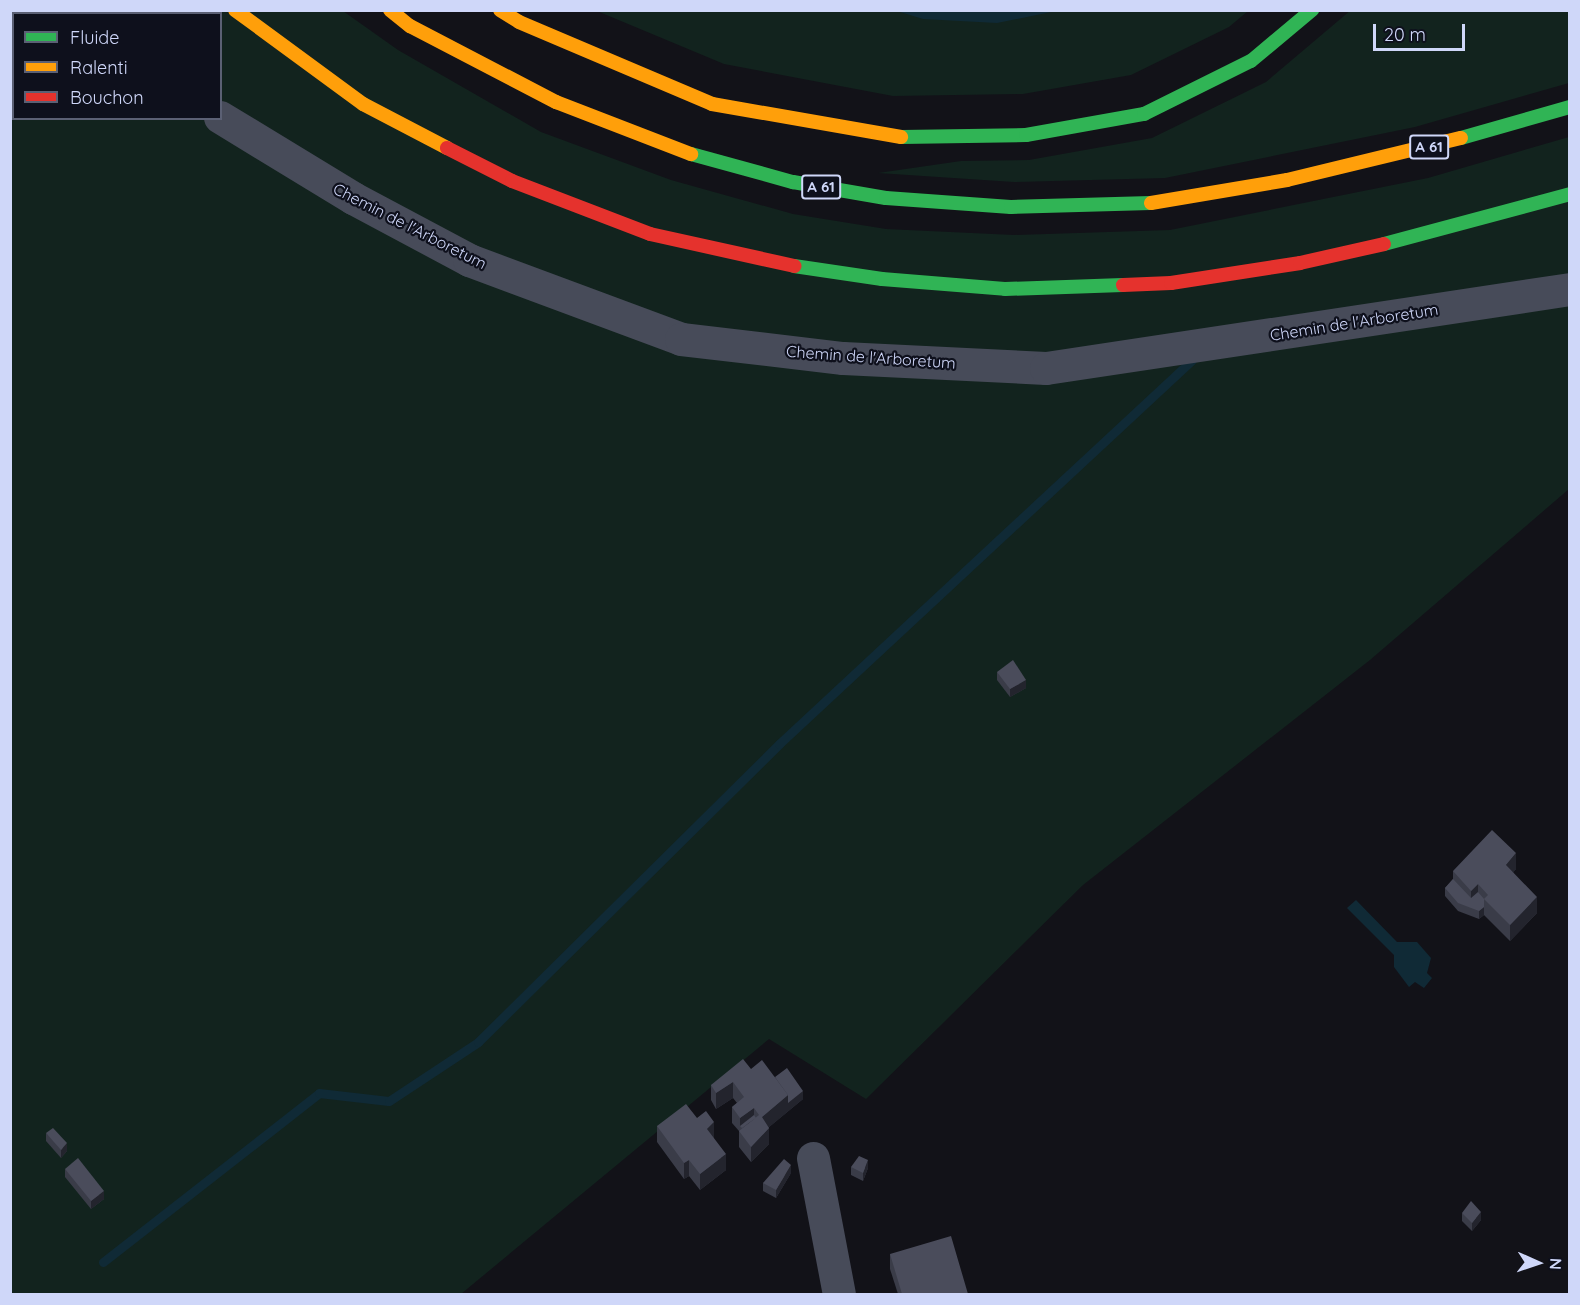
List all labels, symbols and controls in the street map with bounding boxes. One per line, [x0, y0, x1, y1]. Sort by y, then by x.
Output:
legend [12, 12, 222, 120]
scale bar [1376, 12, 1468, 50]
text: 20 m [1384, 23, 1426, 46]
text: Fluide [70, 26, 119, 49]
text: Ralenti [70, 56, 128, 79]
text: Bouchon [70, 86, 144, 109]
road number: A 61 [1408, 135, 1450, 159]
road number: A 61 [800, 175, 842, 199]
street label: Chemin de l'Arboretum [330, 179, 490, 273]
street label: Chemin de l'Arboretum [1269, 299, 1439, 345]
street label: Chemin de l'Arboretum [786, 341, 956, 373]
north arrow [1508, 1233, 1568, 1293]
text: N [1546, 1258, 1566, 1270]

